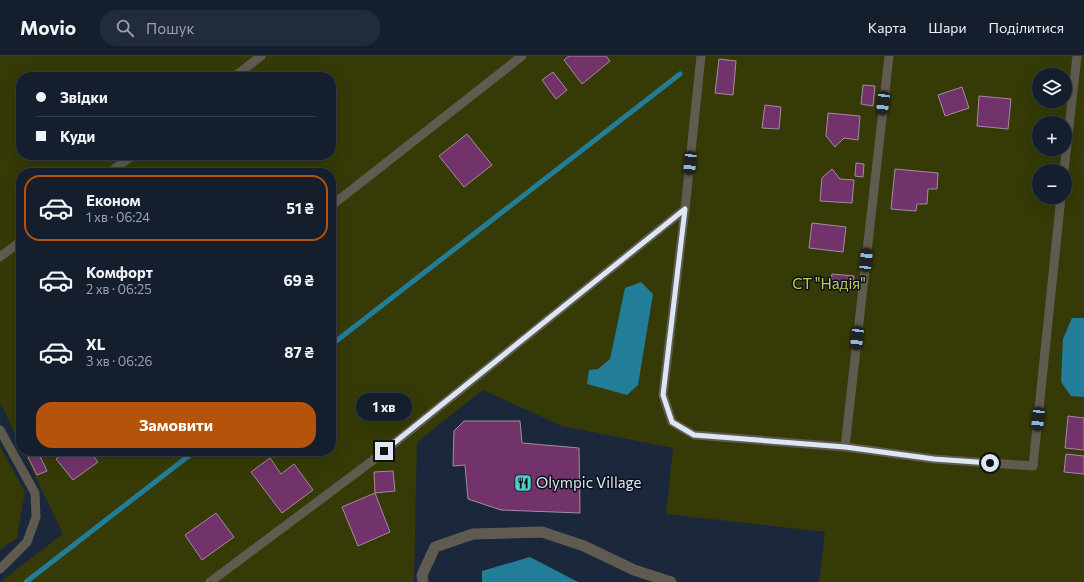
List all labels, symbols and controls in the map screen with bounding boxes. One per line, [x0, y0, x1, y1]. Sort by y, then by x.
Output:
search box [100, 10, 380, 46]
text: Movio [20, 16, 76, 39]
icon: search [114, 17, 136, 39]
text: Пошук [146, 19, 195, 37]
text: Карта [868, 19, 906, 36]
text: Шари [928, 19, 966, 36]
text: Поділитися [988, 19, 1064, 36]
map controls [1032, 68, 1072, 204]
button: layers [1032, 68, 1072, 108]
text: Звідки [60, 88, 108, 106]
car [876, 90, 890, 116]
button: + [1032, 116, 1072, 156]
text: Куди [60, 127, 95, 145]
car [683, 150, 697, 176]
button: − [1032, 164, 1072, 204]
icon: car [38, 190, 74, 226]
text: Економ [86, 191, 141, 209]
text: 51 ₴ [286, 199, 314, 217]
text: 1 хв · 06:24 [86, 209, 150, 225]
car [859, 247, 873, 273]
icon: car [38, 262, 74, 298]
text: Комфорт [86, 263, 153, 281]
text: 69 ₴ [283, 271, 314, 289]
park label: СТ "Надія" [792, 274, 866, 292]
text: 2 хв · 06:25 [86, 281, 152, 297]
car [850, 325, 864, 351]
icon: car [38, 334, 74, 370]
text: XL [86, 335, 105, 353]
text: 87 ₴ [284, 343, 314, 361]
text: 3 хв · 06:26 [86, 353, 152, 369]
callout: 1 хв [356, 393, 412, 421]
text: 1 хв [373, 399, 395, 415]
button: Замовити [36, 402, 316, 448]
car [1031, 406, 1045, 432]
route end [375, 442, 393, 460]
route start [981, 454, 999, 472]
restaurant icon: Olympic Village [513, 473, 533, 493]
place label: Olympic Village [536, 473, 642, 491]

